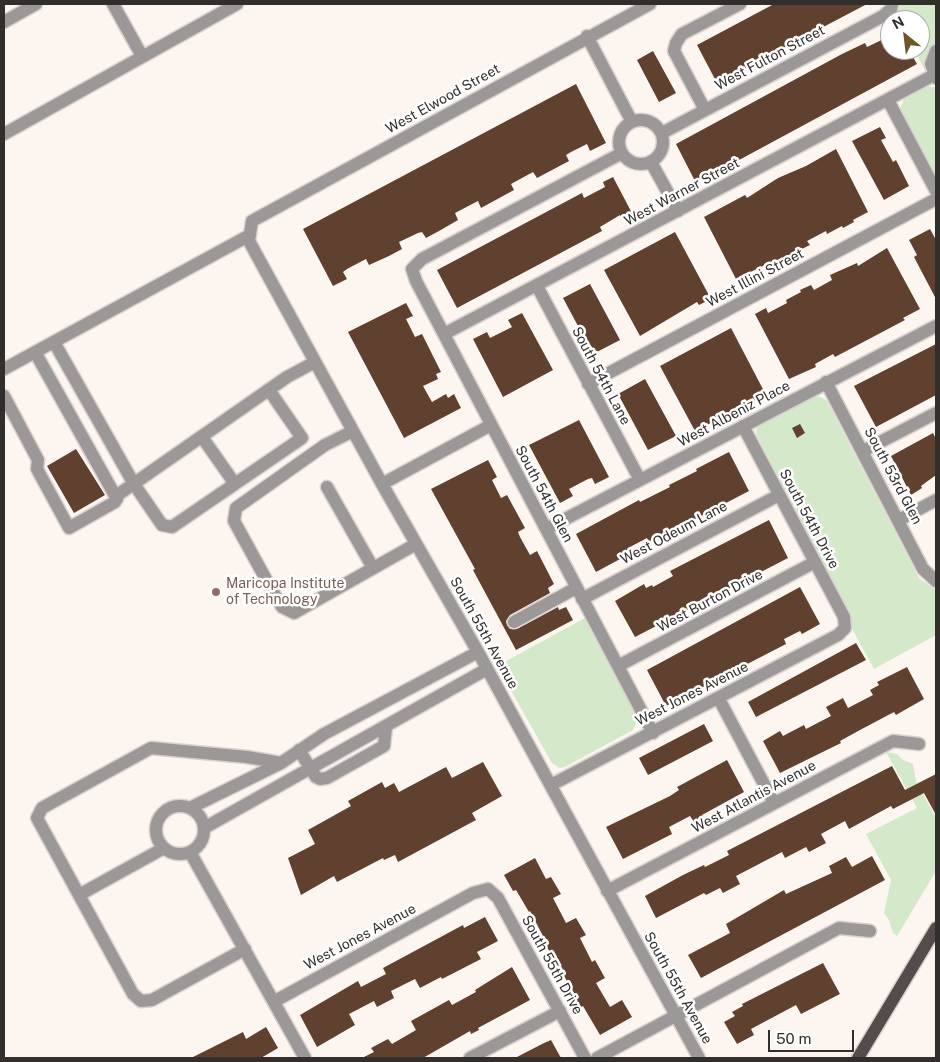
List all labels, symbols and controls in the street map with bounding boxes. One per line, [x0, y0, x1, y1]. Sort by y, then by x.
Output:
north arrow [880, 10, 930, 60]
text: N [890, 13, 907, 32]
street label: West Fulton Street [712, 22, 828, 94]
street label: West Elwood Street [383, 61, 503, 137]
street label: West Warner Street [622, 155, 742, 229]
street label: West Illini Street [703, 245, 807, 311]
street label: South 54th Lane [568, 324, 634, 428]
street label: West Albeniz Place [675, 377, 793, 451]
street label: South 53rd Glen [860, 425, 926, 527]
street label: South 54th Glen [511, 443, 577, 545]
street label: South 54th Drive [776, 466, 842, 572]
street label: West Odeum Lane [618, 498, 730, 568]
street label: West Burton Drive [654, 566, 766, 636]
street label: South 55th Avenue [446, 574, 522, 692]
place label: Maricopa Institute of Technology [226, 576, 344, 608]
marker: Maricopa Institute of Technology [210, 586, 222, 598]
street label: West Jones Avenue [633, 658, 751, 730]
street label: West Atlantis Avenue [689, 757, 819, 837]
street label: West Jones Avenue [301, 900, 419, 974]
street label: South 55th Drive [518, 913, 586, 1017]
street label: South 55th Avenue [640, 929, 716, 1047]
scale bar [770, 1020, 856, 1052]
text: 50 m [776, 1030, 811, 1047]

